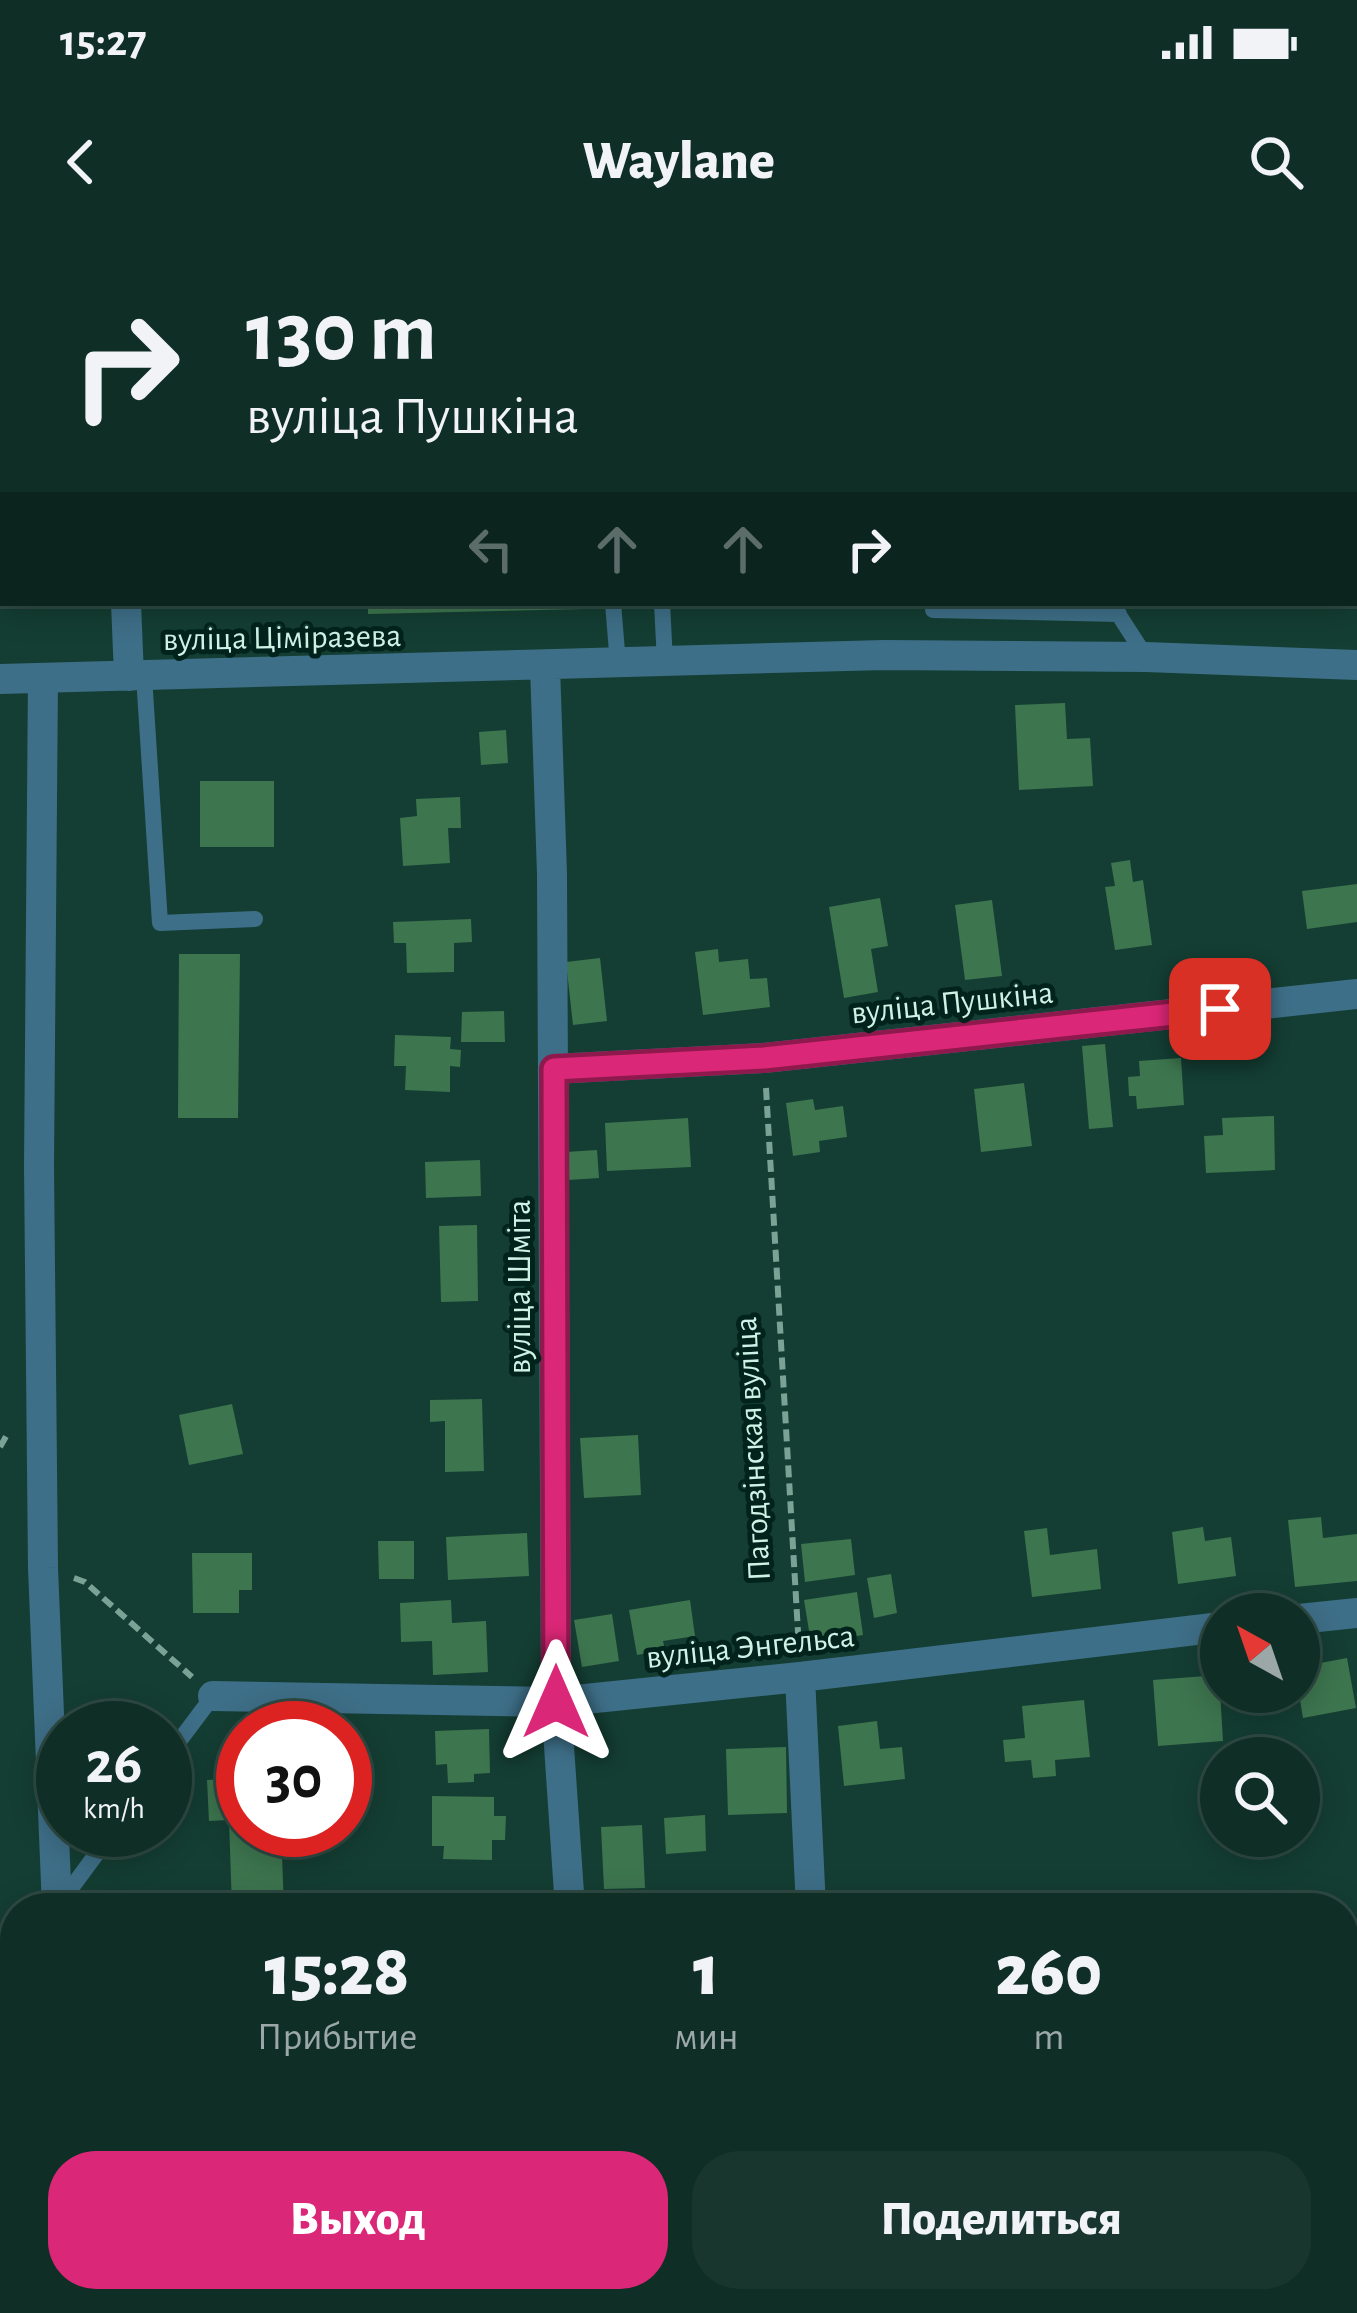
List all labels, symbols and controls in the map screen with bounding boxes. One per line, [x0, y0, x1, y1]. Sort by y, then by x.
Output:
text: 15:27 [60, 19, 147, 64]
icon: back [48, 129, 114, 195]
icon: search [1243, 129, 1309, 195]
text: Waylane [582, 135, 775, 189]
icon: right [48, 288, 204, 444]
text: 130 m [246, 292, 437, 376]
text: вуліца Пушкіна [246, 390, 579, 444]
icon: left [458, 516, 524, 582]
icon: ahead [584, 516, 650, 582]
icon: ahead [710, 516, 776, 582]
icon: right [836, 516, 902, 582]
street label: вуліца Ціміразева [162, 620, 402, 657]
pin [1169, 958, 1271, 1060]
street label: вуліца Пушкіна [849, 976, 1055, 1031]
icon: arrive [1187, 976, 1253, 1042]
street label: вуліца Шміта [504, 1200, 537, 1374]
street label: Пагодзінская вуліца [730, 1316, 777, 1582]
north arrow [1200, 1593, 1320, 1713]
map controls [1200, 1593, 1320, 1857]
street label: вуліца Энгельса [644, 1620, 856, 1675]
position arrow [493, 1639, 619, 1765]
speed limit sign: 30 [216, 1701, 372, 1857]
text: 26 [85, 1734, 143, 1794]
button: search [1200, 1737, 1320, 1857]
text: km/h [83, 1794, 145, 1824]
text: 15:28 [264, 1936, 410, 2008]
text: 1 [693, 1936, 720, 2008]
text: 260 [995, 1936, 1102, 2008]
text: Прибытие [257, 2018, 417, 2057]
text: мин [674, 2018, 739, 2057]
text: m [1033, 2018, 1064, 2057]
button: Выход [48, 2151, 668, 2289]
button: Поделиться [692, 2151, 1311, 2289]

